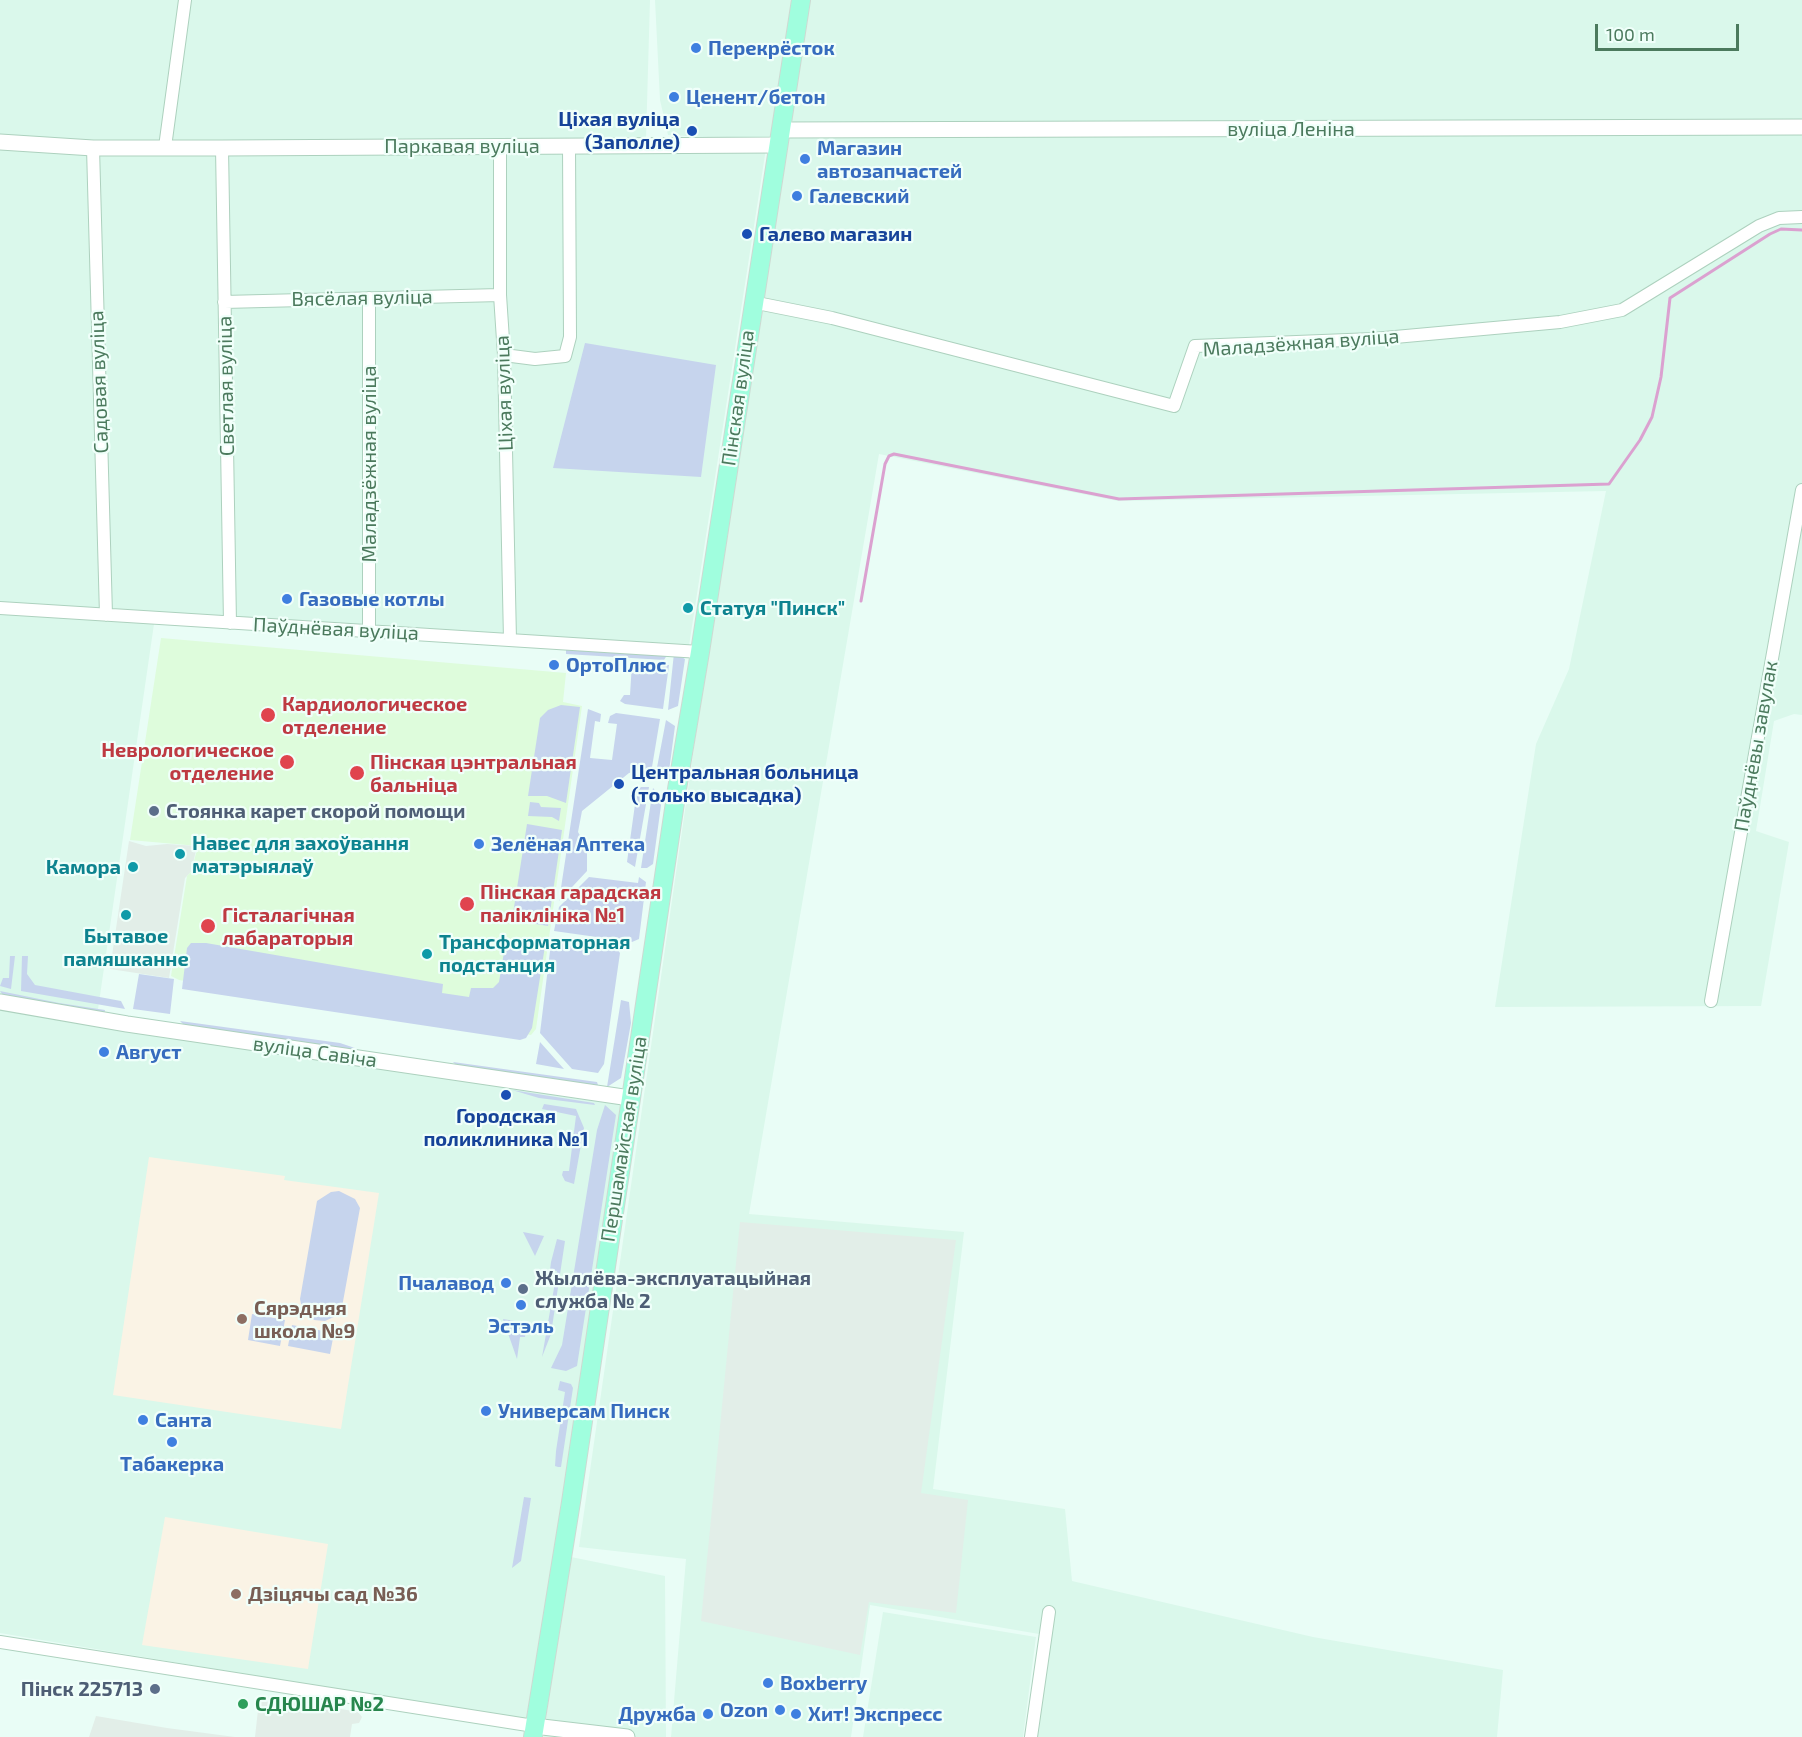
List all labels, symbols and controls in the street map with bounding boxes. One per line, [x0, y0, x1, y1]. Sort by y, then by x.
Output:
scale bar [1598, 12, 1742, 50]
text: 100 m [1606, 23, 1655, 45]
place label: Перекрёсток [708, 36, 835, 60]
marker: Перекрёсток [689, 41, 703, 55]
place label: Ценент/бетон [686, 85, 826, 109]
marker: Ценент/бетон [667, 90, 681, 104]
place label: Ціхая вуліца (Заполле) [558, 107, 680, 154]
street label: вуліца Леніна [1227, 117, 1355, 141]
marker: Ціхая вуліца (Заполле) [685, 124, 699, 138]
street label: Паркавая вуліца [384, 134, 540, 158]
place label: Магазин автозапчастей [817, 136, 962, 183]
marker: Магазин автозапчастей [798, 152, 812, 166]
place label: Галевский [809, 184, 910, 208]
marker: Галевский [790, 189, 804, 203]
place label: Галево магазин [759, 222, 912, 246]
marker: Галево магазин [740, 227, 754, 241]
street label: Вясёлая вуліца [291, 285, 433, 311]
street label: Садовая вуліца [85, 310, 113, 454]
street label: Светлая вуліца [213, 316, 239, 456]
street label: Маладзёжная вуліца [1202, 324, 1400, 362]
street label: Пінская вуліца [717, 328, 759, 468]
street label: Ціхая вуліца [490, 335, 518, 451]
street label: Маладзёжная вуліца [357, 365, 381, 563]
place label: Газовые котлы [299, 587, 445, 611]
marker: Газовые котлы [280, 592, 294, 606]
place label: Статуя "Пинск" [700, 596, 845, 620]
marker: Статуя "Пинск" [681, 601, 695, 615]
street label: Паўднёвая вуліца [252, 613, 420, 645]
place label: ОртоПлюс [566, 653, 666, 677]
marker: ОртоПлюс [547, 658, 561, 672]
street label: Паўднёвы завулак [1729, 659, 1783, 833]
place label: Кардиологическое отделение [282, 692, 467, 739]
marker: Кардиологическое отделение [259, 706, 277, 724]
place label: Неврологическое отделение [101, 738, 274, 785]
place label: Пінская цэнтральная бальніца [370, 750, 577, 797]
marker: Неврологическое отделение [278, 753, 296, 771]
place label: Центральная больница (только высадка) [631, 760, 859, 807]
marker: Пінская цэнтральная бальніца [348, 764, 366, 782]
marker: Центральная больница (только высадка) [612, 777, 626, 791]
place label: Стоянка карет скорой помощи [166, 799, 465, 823]
marker: Стоянка карет скорой помощи [147, 804, 161, 818]
place label: Навес для захоўвання матэрыялаў [192, 831, 409, 878]
place label: Зелёная Аптека [491, 832, 645, 856]
marker: Зелёная Аптека [472, 837, 486, 851]
marker: Навес для захоўвання матэрыялаў [173, 847, 187, 861]
place label: Камора [46, 855, 121, 879]
marker: Камора [126, 860, 140, 874]
place label: Пінская гарадская паліклініка №1 [480, 880, 661, 927]
marker: Пінская гарадская паліклініка №1 [458, 895, 476, 913]
place label: Гісталагічная лабараторыя [222, 903, 355, 950]
marker: Бытавое памяшканне [119, 908, 133, 922]
marker: Гісталагічная лабараторыя [199, 917, 217, 935]
place label: Бытавое памяшканне [63, 924, 189, 971]
place label: Трансформаторная подстанция [439, 930, 630, 977]
marker: Трансформаторная подстанция [420, 947, 434, 961]
street label: вуліца Савіча [252, 1031, 378, 1073]
street label: Першамайская вуліца [596, 1035, 652, 1243]
place label: Август [116, 1040, 182, 1064]
marker: Август [97, 1045, 111, 1059]
marker: Городская поликлиника №1 [499, 1088, 513, 1102]
place label: Городская поликлиника №1 [423, 1104, 589, 1151]
place label: Жыллёва-эксплуатацыйная служба № 2 [535, 1266, 811, 1313]
place label: Пчалавод [398, 1271, 494, 1295]
marker: Пчалавод [499, 1276, 513, 1290]
marker: Жыллёва-эксплуатацыйная служба № 2 [516, 1282, 530, 1296]
place label: Сярэдняя школа №9 [254, 1296, 355, 1343]
marker: Эстэль [514, 1298, 528, 1312]
marker: Сярэдняя школа №9 [235, 1312, 249, 1326]
place label: Эстэль [488, 1314, 554, 1338]
place label: Универсам Пинск [498, 1399, 670, 1423]
marker: Универсам Пинск [479, 1404, 493, 1418]
place label: Санта [155, 1408, 212, 1432]
marker: Санта [136, 1413, 150, 1427]
marker: Табакерка [165, 1435, 179, 1449]
place label: Табакерка [120, 1452, 224, 1476]
place label: Дзіцячы сад №36 [248, 1582, 418, 1606]
marker: Дзіцячы сад №36 [229, 1587, 243, 1601]
place label: Boxberry [780, 1671, 867, 1695]
marker: Boxberry [761, 1676, 775, 1690]
place label: Пінск 225713 [21, 1677, 143, 1701]
marker: Пінск 225713 [148, 1682, 162, 1696]
place label: СДЮШАР №2 [255, 1692, 384, 1716]
marker: СДЮШАР №2 [236, 1697, 250, 1711]
place label: Ozon [720, 1698, 768, 1722]
place label: Дружба [618, 1702, 696, 1726]
place label: Хит! Экспресс [808, 1702, 943, 1726]
marker: Ozon [773, 1703, 787, 1717]
marker: Дружба [701, 1707, 715, 1721]
marker: Хит! Экспресс [789, 1707, 803, 1721]

